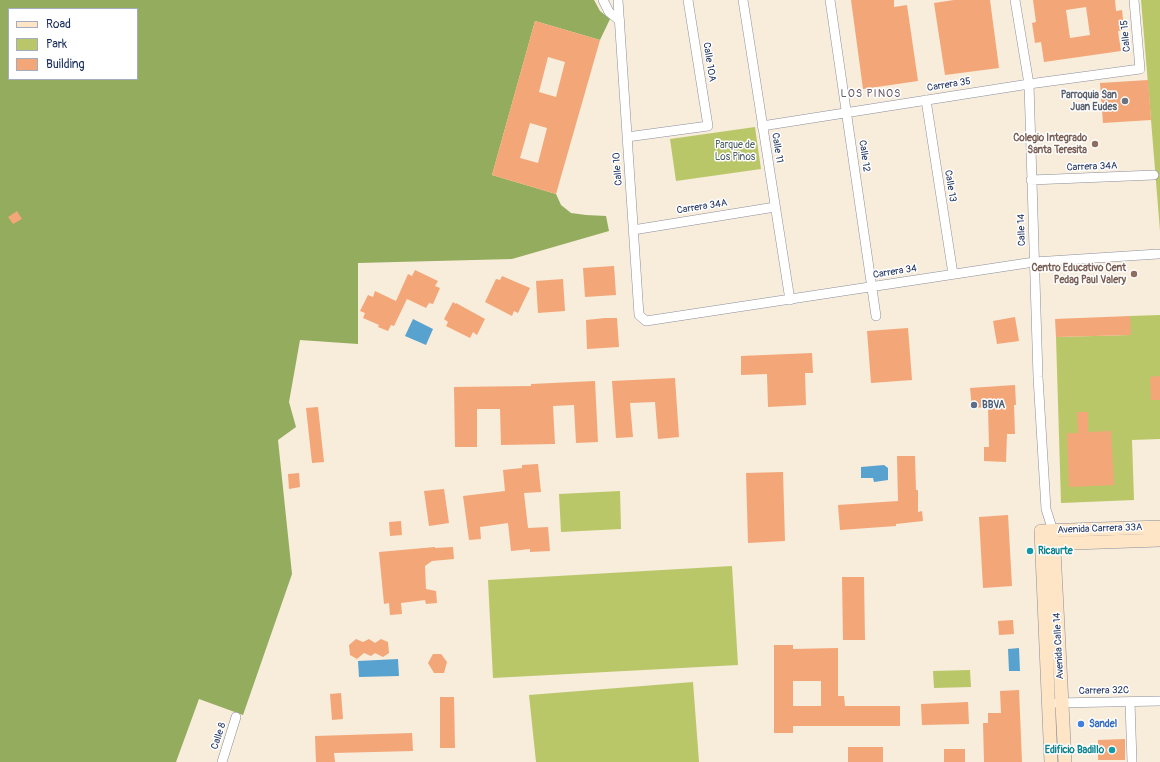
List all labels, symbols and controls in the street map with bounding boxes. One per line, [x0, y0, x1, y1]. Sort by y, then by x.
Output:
legend [8, 8, 138, 80]
text: Road [46, 17, 71, 32]
street label: Calle 15 [1119, 20, 1133, 52]
text: Park [46, 37, 67, 52]
street label: Calle 10A [700, 41, 718, 83]
text: Building [46, 57, 85, 72]
street label: Carrera 35 [926, 76, 972, 94]
district label: LOS PINOS [841, 87, 901, 101]
place label: Parroquia San Juan Eudes [1061, 89, 1117, 112]
marker: Parroquia San Juan Eudes [1120, 96, 1130, 106]
street label: Calle 11 [769, 132, 785, 164]
place label: Colegio Integrado Santa Teresita [1013, 132, 1087, 156]
park label: Parque de Los Pinos [715, 139, 755, 162]
street label: Calle 12 [856, 139, 872, 173]
marker: Colegio Integrado Santa Teresita [1090, 139, 1100, 149]
street label: Calle 10 [611, 152, 625, 186]
street label: Carrera 34A [1066, 160, 1118, 174]
street label: Calle 13 [942, 169, 958, 203]
street label: Carrera 34A [676, 197, 728, 217]
street label: Calle 14 [1015, 214, 1029, 246]
place label: Centro Educativo Cent Pedag Paul Valery [1031, 262, 1126, 286]
street label: Carrera 34 [872, 263, 918, 281]
marker: Centro Educativo Cent Pedag Paul Valery [1129, 269, 1139, 279]
place label: BBVA [982, 399, 1005, 411]
marker: BBVA [969, 400, 979, 410]
street label: Avenida Carrera 33A [1057, 522, 1143, 536]
place label: Ricaurte [1038, 545, 1073, 557]
marker: Ricaurte [1025, 546, 1035, 556]
street label: Avenida Calle 14 [1051, 612, 1067, 680]
street label: Carrera 32C [1079, 685, 1129, 697]
place label: Sandel [1089, 718, 1117, 730]
marker: Sandel [1076, 719, 1086, 729]
street label: Calle 8 [209, 721, 229, 751]
place label: Edificio Badillo [1045, 744, 1104, 756]
marker: Edificio Badillo [1107, 745, 1117, 755]

